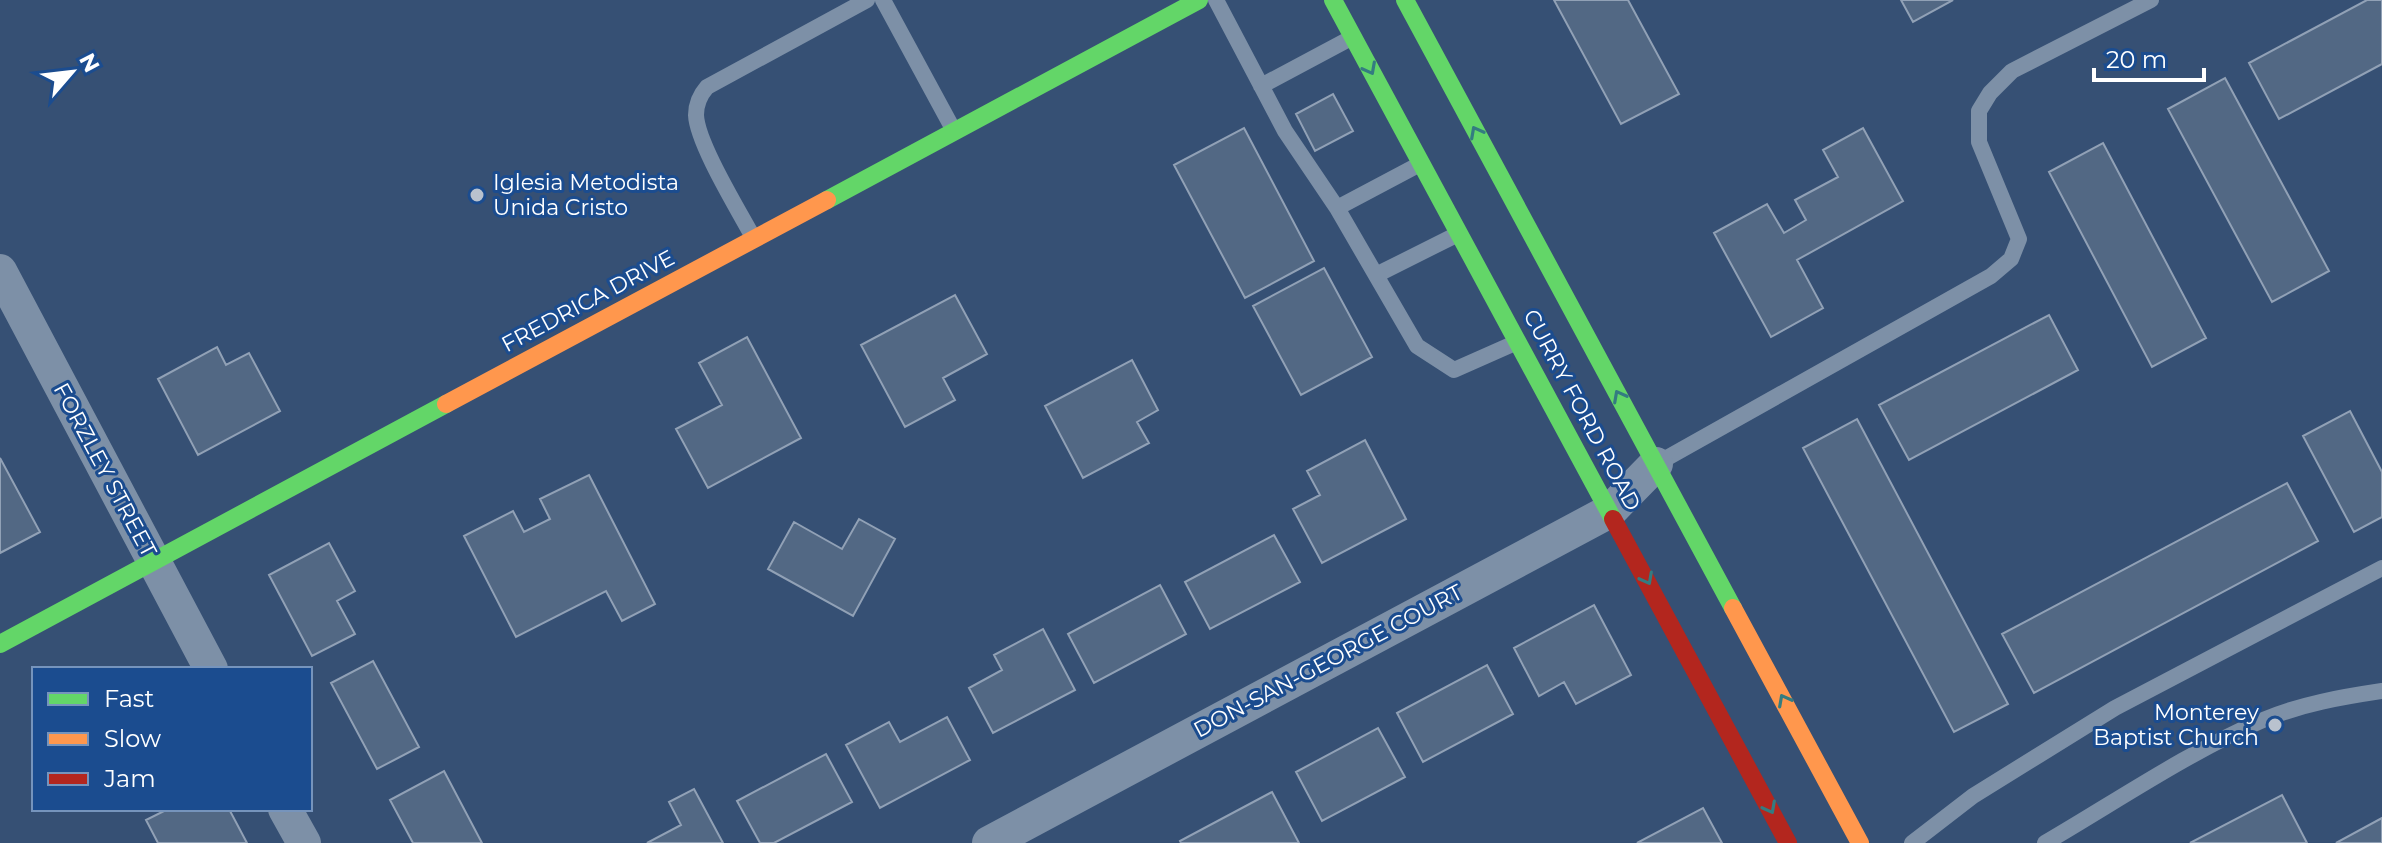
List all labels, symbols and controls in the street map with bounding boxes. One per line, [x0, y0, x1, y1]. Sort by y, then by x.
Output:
north arrow [32, 32, 112, 112]
scale bar [2094, 32, 2204, 82]
text: 20 m [2106, 45, 2167, 74]
text: N [73, 49, 105, 77]
one-way arrow [1360, 60, 1375, 75]
one-way arrow [1471, 126, 1486, 140]
place label: Iglesia Metodista Unida Cristo [493, 169, 679, 221]
marker: Iglesia Metodista Unida Cristo [468, 186, 486, 204]
street label: FREDRICA DRIVE [497, 244, 679, 358]
street label: CURRY FORD ROAD [1517, 305, 1647, 515]
street label: FORZLEY STREET [48, 378, 163, 562]
one-way arrow [1613, 390, 1629, 404]
one-way arrow [1637, 571, 1652, 586]
street label: DON-SAN-GEORGE COURT [1189, 578, 1467, 744]
legend [32, 667, 312, 811]
text: Fast [104, 684, 155, 713]
one-way arrow [1778, 694, 1793, 709]
place label: Monterey Baptist Church [2093, 699, 2259, 751]
marker: Monterey Baptist Church [2266, 716, 2284, 734]
text: Slow [104, 724, 161, 753]
text: Jam [103, 764, 156, 793]
one-way arrow [1760, 800, 1775, 815]

